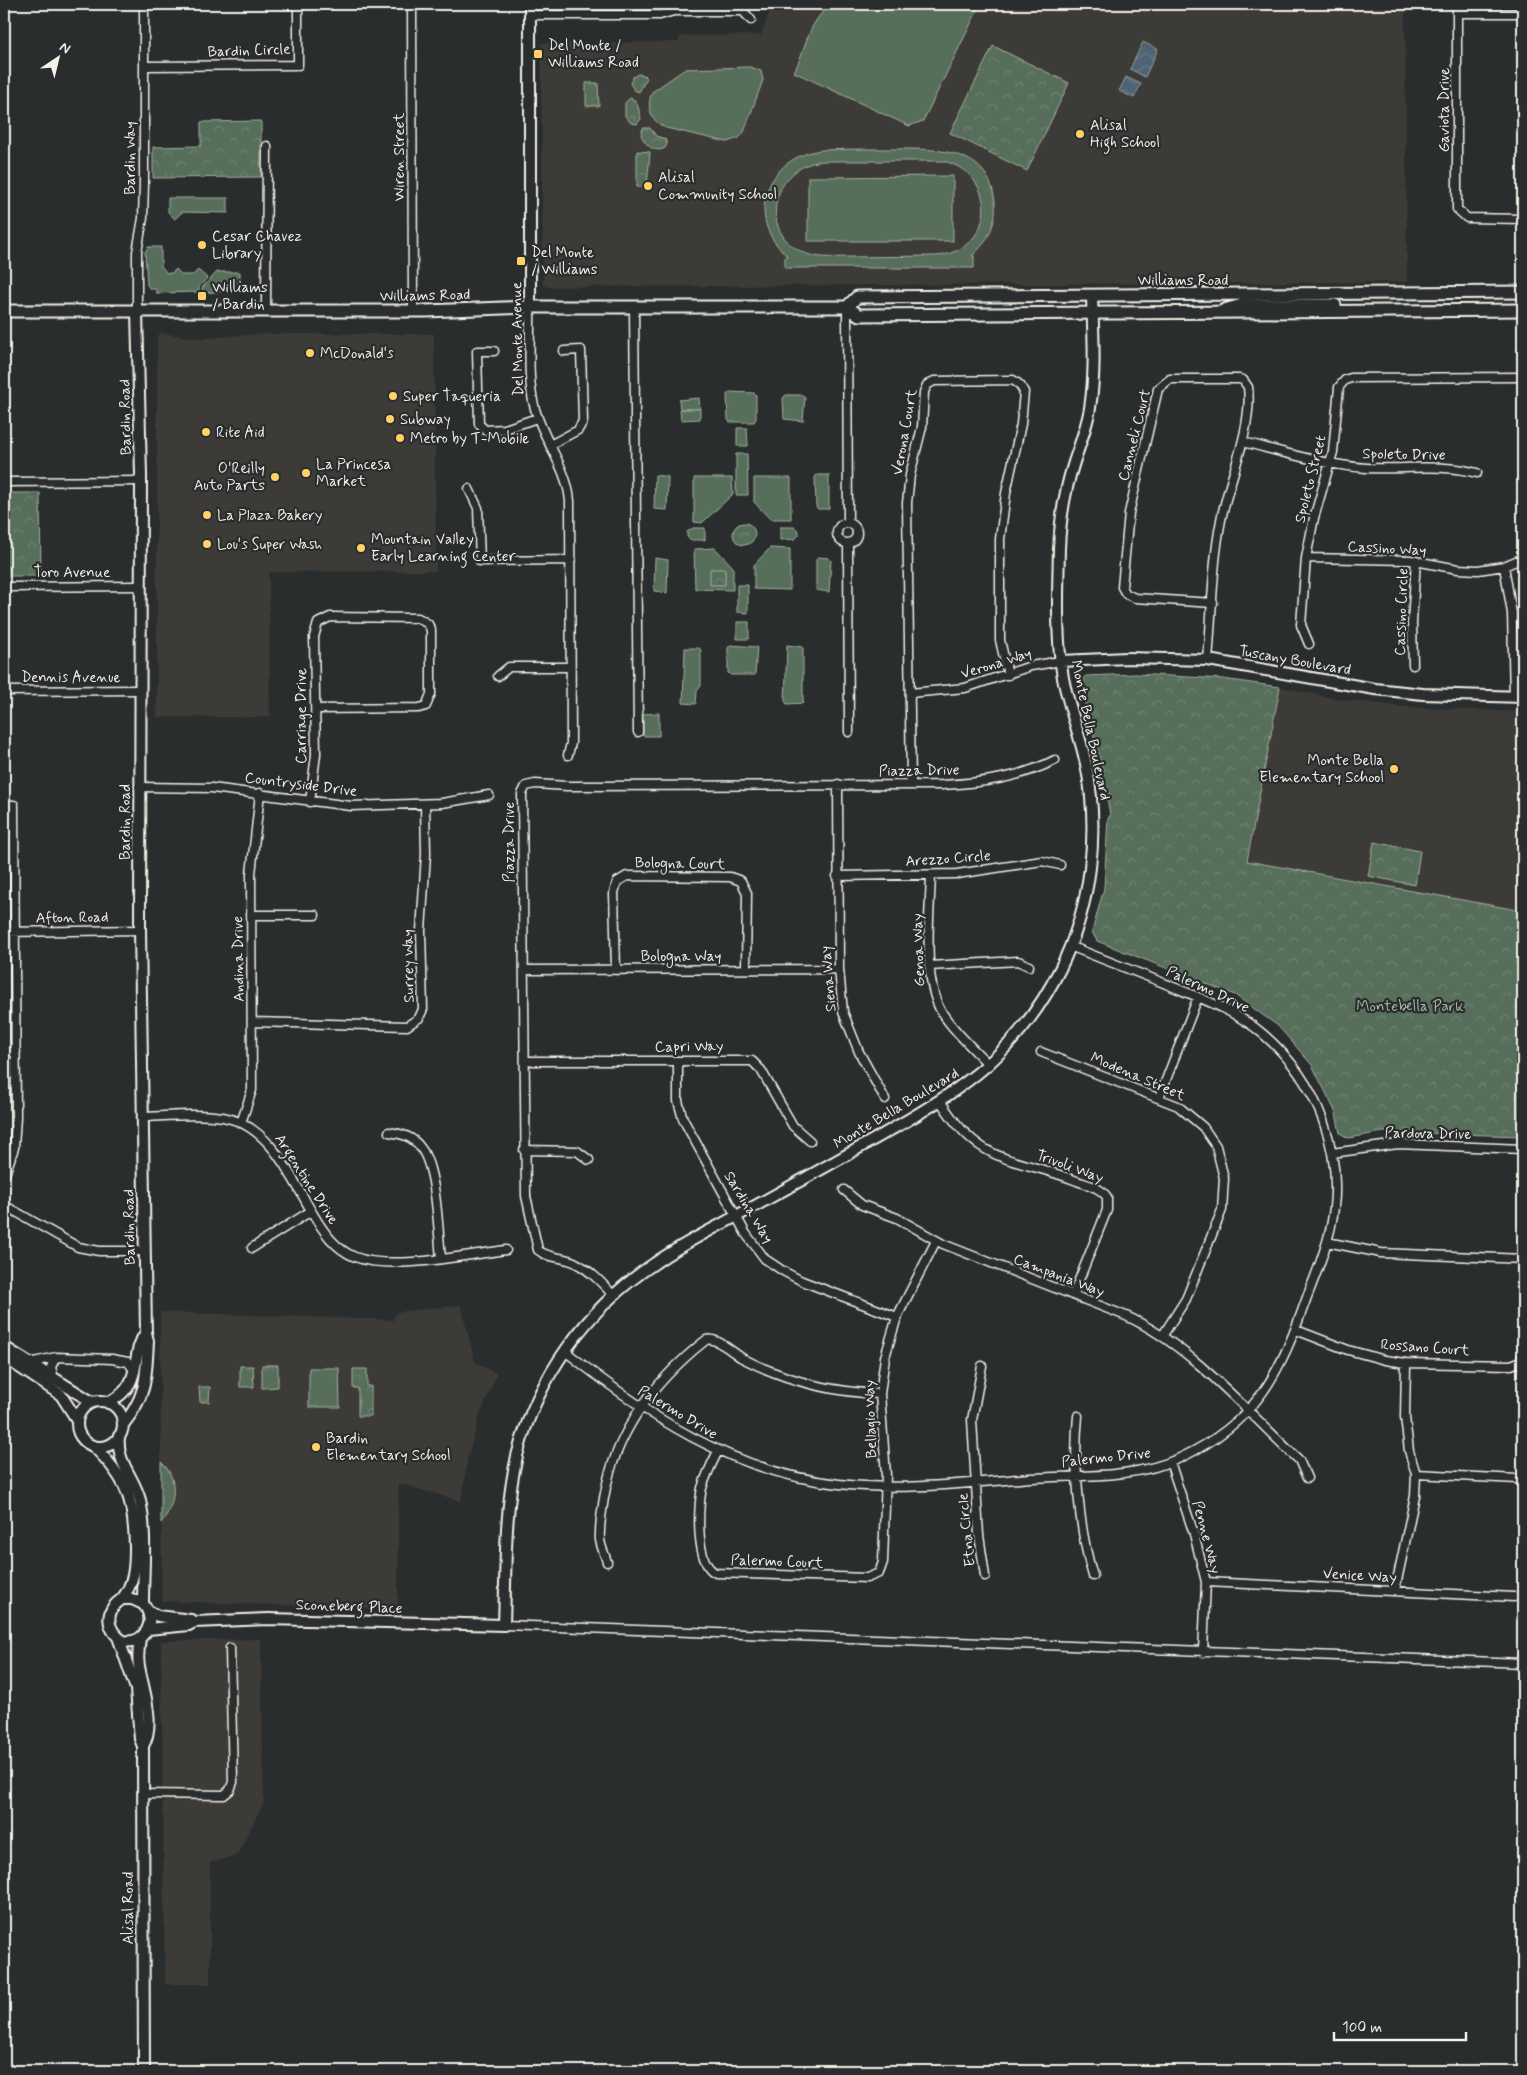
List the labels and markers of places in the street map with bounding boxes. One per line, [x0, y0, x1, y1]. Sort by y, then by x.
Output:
place label: Del Monte / Williams Road [548, 36, 639, 73]
marker: Del Monte / Williams Road [532, 48, 544, 60]
place label: Alisal High School [1090, 116, 1160, 154]
marker: Alisal High School [1074, 128, 1086, 140]
place label: Alisal Community School [658, 168, 777, 205]
marker: Alisal Community School [642, 180, 654, 192]
place label: Cesar Chavez Library [212, 227, 302, 264]
marker: Cesar Chavez Library [196, 239, 208, 251]
place label: Del Monte / Williams [531, 243, 598, 280]
marker: Del Monte / Williams [515, 255, 527, 267]
place label: Williams / Bardin [212, 278, 268, 315]
marker: Williams / Bardin [196, 290, 208, 302]
place label: McDonald's [320, 344, 394, 364]
marker: McDonald's [304, 347, 316, 359]
place label: Super Taqueria [403, 387, 501, 407]
marker: Super Taqueria [387, 390, 399, 402]
place label: Subway [400, 410, 451, 430]
marker: Subway [384, 413, 396, 425]
place label: Rite Aid [216, 423, 265, 443]
marker: Rite Aid [200, 426, 212, 438]
place label: Metro by T-Mobile [410, 429, 529, 449]
marker: Metro by T-Mobile [394, 432, 406, 444]
place label: La Princesa Market [316, 455, 392, 492]
place label: O'Reilly Auto Parts [194, 459, 265, 496]
marker: La Princesa Market [300, 467, 312, 479]
marker: O'Reilly Auto Parts [269, 471, 281, 483]
place label: La Plaza Bakery [217, 506, 323, 526]
marker: La Plaza Bakery [201, 509, 213, 521]
place label: Mountain Valley Early Learning Center [371, 530, 516, 568]
place label: Lou's Super Wash [217, 535, 322, 555]
marker: Lou's Super Wash [201, 538, 213, 550]
marker: Mountain Valley Early Learning Center [355, 542, 367, 554]
place label: Monte Bella Elementary School [1259, 751, 1384, 788]
marker: Monte Bella Elementary School [1388, 763, 1400, 775]
place label: Bardin Elementary School [326, 1429, 451, 1466]
marker: Bardin Elementary School [310, 1441, 322, 1453]

